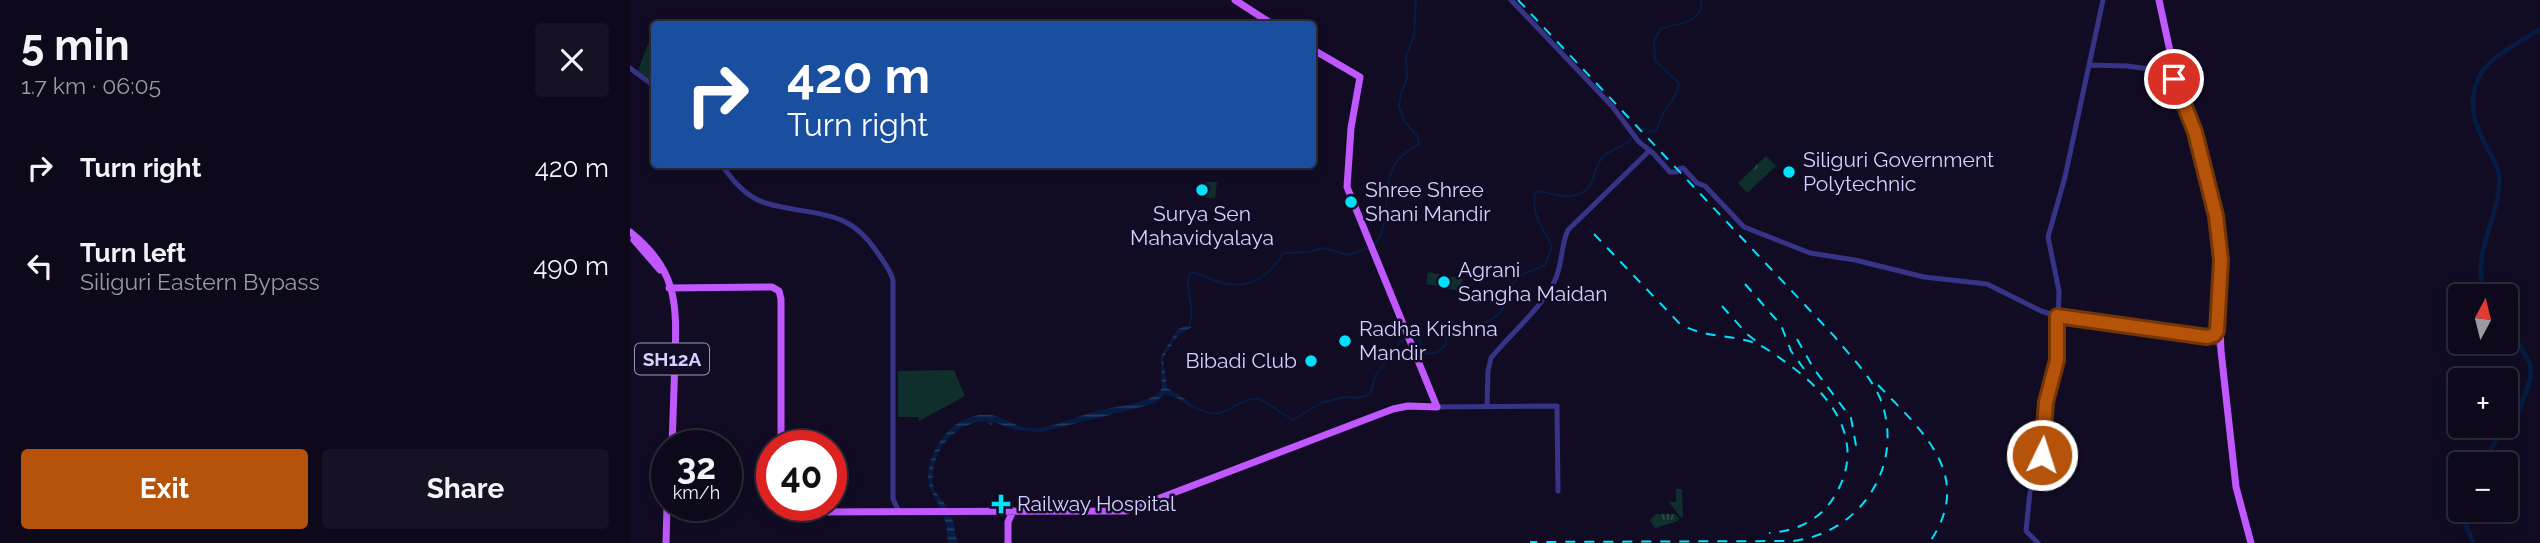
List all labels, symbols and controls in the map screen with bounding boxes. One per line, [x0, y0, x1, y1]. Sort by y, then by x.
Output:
text: 5 min [21, 21, 130, 70]
button: close [535, 23, 609, 97]
text: 420 m [787, 47, 930, 104]
icon: right [672, 49, 763, 140]
pin [2144, 49, 2204, 109]
icon: arrive [2155, 60, 2193, 98]
text: 1.7 km · 06:05 [21, 72, 161, 99]
text: Turn right [787, 106, 928, 143]
place label: Siliguri Government Polytechnic [1803, 147, 1994, 196]
icon: right [21, 149, 59, 187]
text: Turn right [80, 153, 201, 183]
text: 420 m [535, 153, 609, 183]
marker: Siliguri Government Polytechnic [1781, 164, 1797, 180]
place label: Shree Shree Shani Mandir [1365, 177, 1491, 226]
marker: Surya Sen Mahavidyalaya [1194, 182, 1210, 198]
marker: Shree Shree Shani Mandir [1343, 194, 1359, 210]
place label: Surya Sen Mahavidyalaya [1130, 201, 1274, 250]
text: Turn left [80, 238, 186, 268]
icon: left [21, 247, 59, 285]
text: 490 m [533, 251, 609, 281]
place label: Agrani Sangha Maidan [1458, 257, 1608, 306]
text: Siliguri Eastern Bypass [80, 268, 320, 295]
marker: Agrani Sangha Maidan [1436, 274, 1452, 290]
north arrow [2448, 284, 2518, 354]
map controls [2448, 284, 2518, 522]
place label: Radha Krishna Mandir [1359, 316, 1498, 365]
marker: Radha Krishna Mandir [1337, 333, 1353, 349]
road number: SH12A [635, 344, 709, 374]
place label: Bibadi Club [1185, 348, 1297, 373]
marker: Bibadi Club [1303, 353, 1319, 369]
button: + [2448, 368, 2518, 438]
position arrow [2005, 418, 2079, 492]
speed limit sign: 40 [756, 430, 847, 521]
text: 32 [677, 446, 716, 487]
button: Exit [21, 449, 308, 529]
button: Share [322, 449, 609, 529]
button: − [2448, 452, 2518, 522]
text: km/h [673, 482, 720, 503]
place label: Railway Hospital [1017, 491, 1176, 516]
marker: Railway Hospital [991, 494, 1011, 514]

